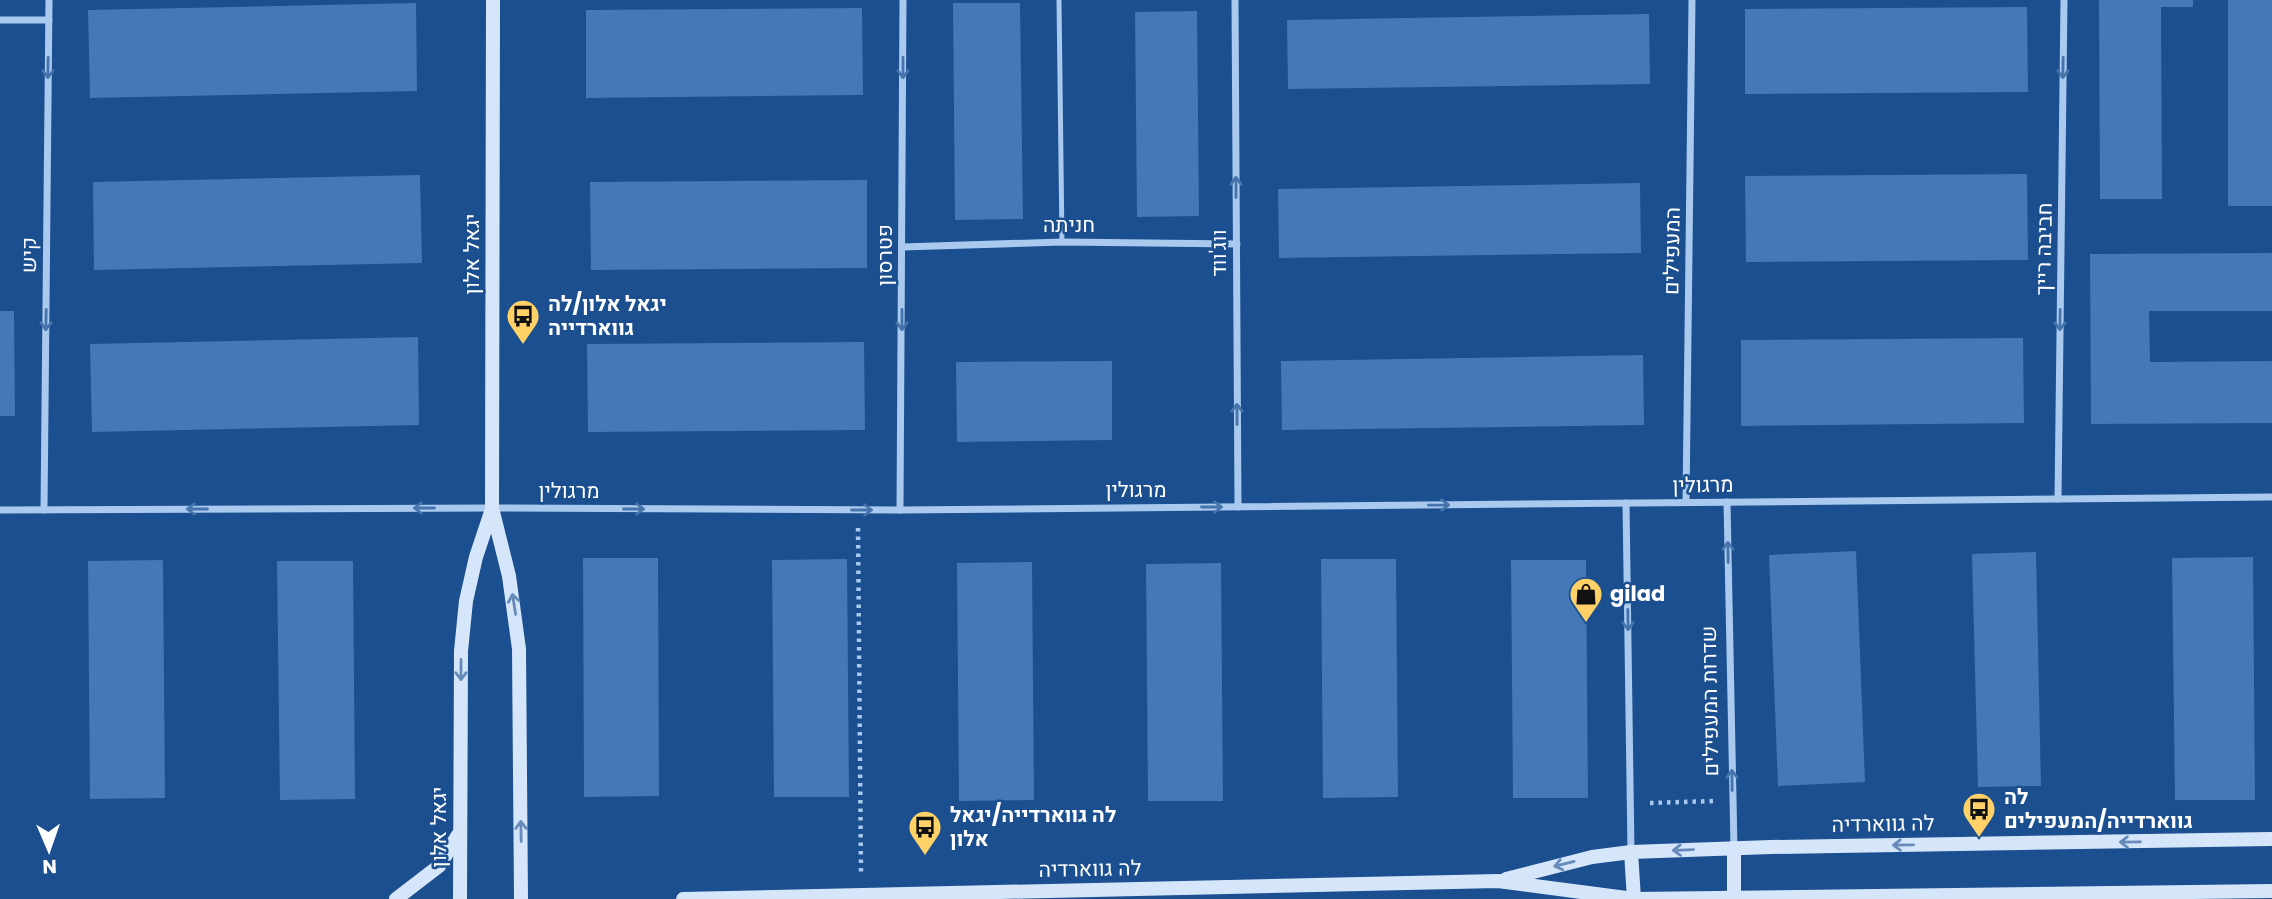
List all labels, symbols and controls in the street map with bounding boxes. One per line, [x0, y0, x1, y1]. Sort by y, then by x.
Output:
one-way arrow [42, 56, 55, 79]
one-way arrow [896, 56, 910, 79]
one-way arrow [2057, 56, 2070, 79]
one-way arrow [1229, 175, 1243, 198]
street label: חביבה רייך [2028, 202, 2059, 296]
street label: המעפילים [1656, 207, 1687, 295]
street label: חניתה [1043, 210, 1095, 239]
street label: יגאל אלון [457, 214, 486, 294]
street label: פטרסון [870, 224, 899, 286]
street label: ווג'ווד [1204, 229, 1233, 277]
street label: קיש [14, 237, 43, 273]
place label: יגאל אלון/לה גווארדייה [548, 289, 667, 342]
bus stop icon: יגאל אלון/לה גווארדייה [504, 297, 542, 346]
one-way arrow [39, 308, 53, 331]
one-way arrow [895, 308, 909, 331]
one-way arrow [2054, 308, 2067, 331]
one-way arrow [1230, 403, 1244, 426]
street label: מרגולין [1672, 469, 1734, 500]
street label: מרגולין [1105, 475, 1167, 504]
street label: מרגולין [538, 476, 600, 505]
one-way arrow [1427, 498, 1450, 512]
one-way arrow [1200, 500, 1223, 514]
one-way arrow [413, 501, 436, 515]
one-way arrow [622, 502, 645, 515]
one-way arrow [185, 503, 208, 516]
one-way arrow [850, 503, 873, 517]
one-way arrow [1721, 541, 1734, 564]
shop icon: gilad [1567, 575, 1605, 624]
place label: gilad [1610, 579, 1665, 608]
one-way arrow [507, 593, 520, 615]
one-way arrow [1621, 609, 1635, 632]
street label: שדרות המעפילים [1694, 625, 1725, 777]
one-way arrow [454, 658, 467, 681]
one-way arrow [1726, 768, 1739, 791]
place label: לה גווארדייה/המעפילים [2004, 782, 2193, 835]
street label: יגאל אלון [424, 787, 453, 867]
bus stop icon: לה גווארדייה/המעפילים [1960, 790, 1998, 839]
place label: לה גווארדייה/יגאל אלון [950, 800, 1116, 853]
bus stop icon: לה גווארדייה/יגאל אלון [906, 808, 944, 857]
street label: לה גווארדיה [1831, 808, 1935, 839]
north arrow [14, 815, 84, 885]
one-way arrow [514, 820, 528, 843]
one-way arrow [2119, 835, 2142, 848]
one-way arrow [1892, 838, 1915, 852]
one-way arrow [1671, 844, 1694, 857]
text: N [42, 853, 57, 880]
street label: לה גווארדיה [1038, 853, 1142, 884]
one-way arrow [1553, 858, 1576, 871]

